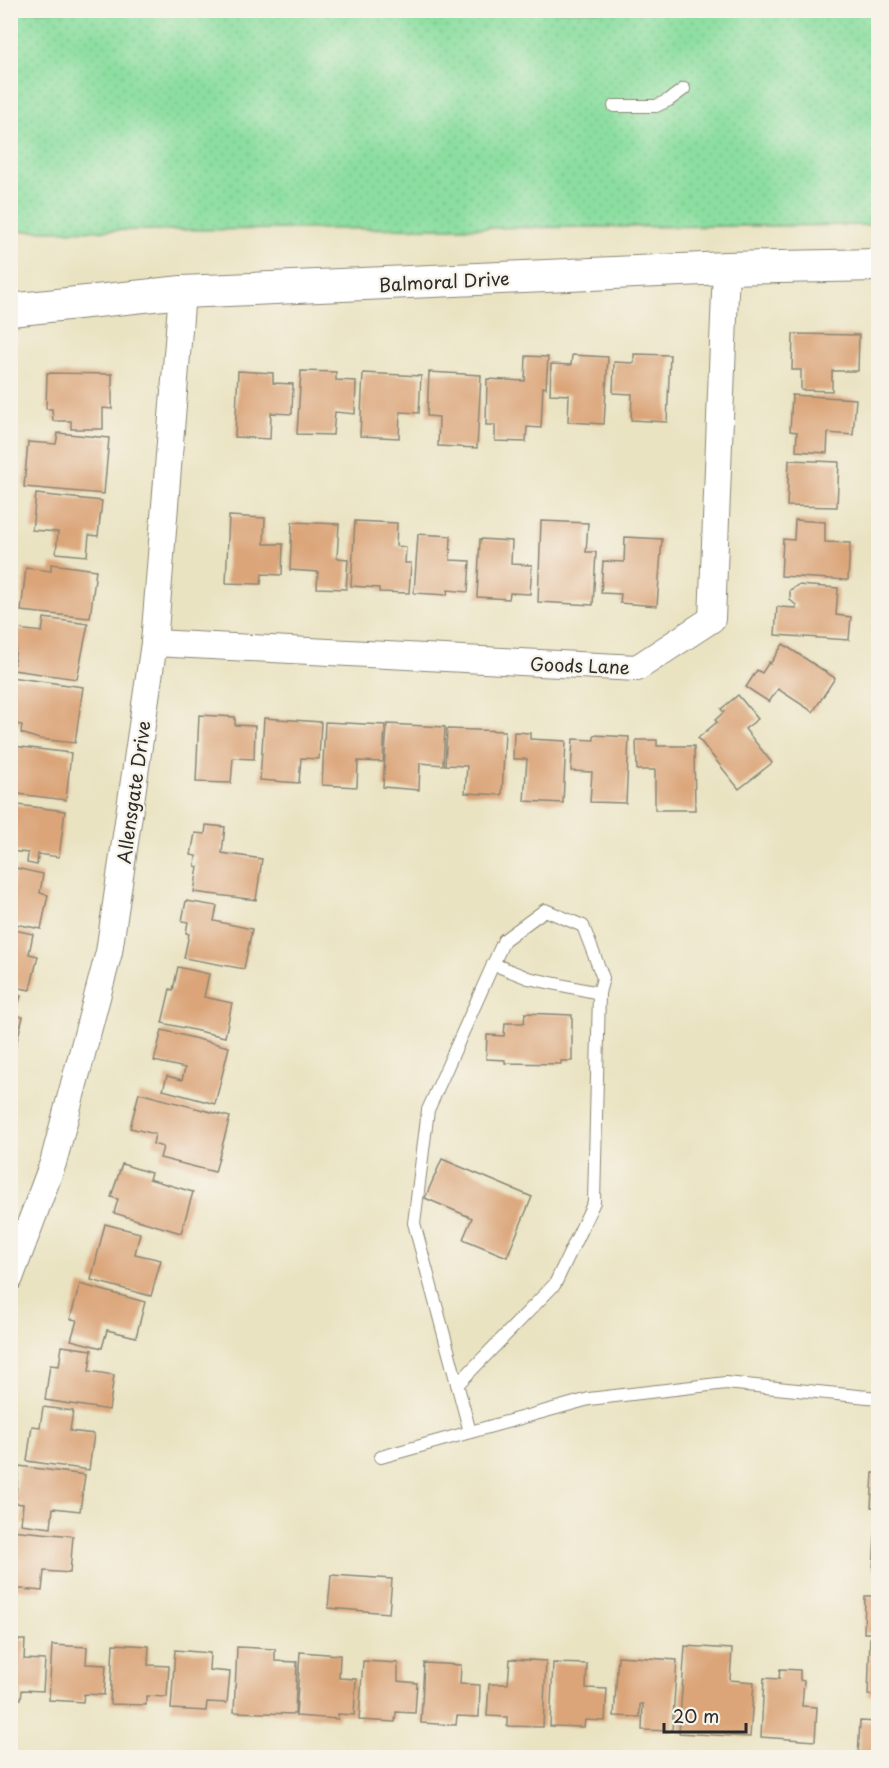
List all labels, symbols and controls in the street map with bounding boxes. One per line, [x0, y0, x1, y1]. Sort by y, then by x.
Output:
street label: Balmoral Drive [378, 264, 510, 298]
street label: Goods Lane [530, 650, 630, 680]
street label: Allensgate Drive [110, 719, 156, 865]
scale bar [664, 1696, 746, 1734]
text: 20 m [673, 1702, 719, 1729]

